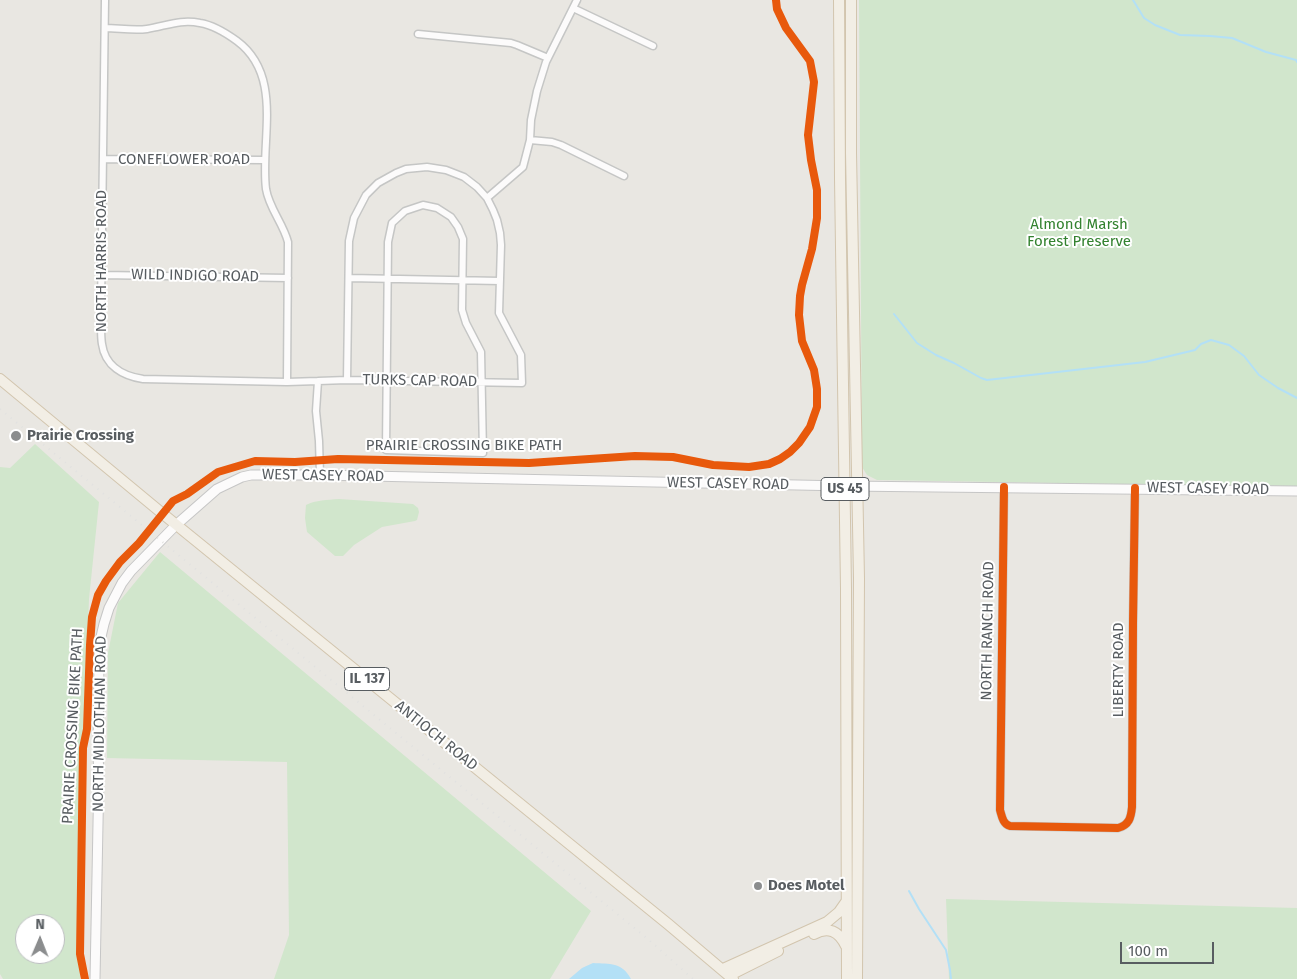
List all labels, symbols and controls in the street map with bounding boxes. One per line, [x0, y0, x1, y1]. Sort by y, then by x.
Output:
street label: CONEFLOWER ROAD [118, 151, 250, 169]
street label: NORTH HARRIS ROAD [93, 190, 111, 332]
park label: Almond Marsh Forest Preserve [1027, 216, 1131, 251]
street label: WILD INDIGO ROAD [131, 266, 259, 286]
street label: TURKS CAP ROAD [362, 371, 478, 391]
place label: Prairie Crossing [27, 427, 134, 445]
marker: Prairie Crossing [9, 429, 23, 443]
street label: PRAIRIE CROSSING BIKE PATH [366, 437, 562, 455]
street label: WEST CASEY ROAD [262, 466, 384, 486]
street label: WEST CASEY ROAD [667, 474, 789, 494]
road number: US 45 [821, 478, 869, 500]
street label: WEST CASEY ROAD [1147, 479, 1269, 499]
street label: NORTH RANCH ROAD [978, 561, 998, 701]
street label: LIBERTY ROAD [1110, 622, 1128, 718]
street label: PRAIRIE CROSSING BIKE PATH [59, 628, 87, 824]
street label: NORTH MIDLOTHIAN ROAD [89, 636, 111, 812]
road number: IL 137 [344, 668, 390, 691]
street label: ANTIOCH ROAD [391, 697, 481, 775]
place label: Does Motel [768, 877, 844, 895]
marker: Does Motel [752, 880, 764, 892]
north arrow [15, 914, 65, 964]
text: N [35, 916, 45, 933]
scale bar [1122, 932, 1216, 964]
text: 100 m [1128, 942, 1168, 960]

